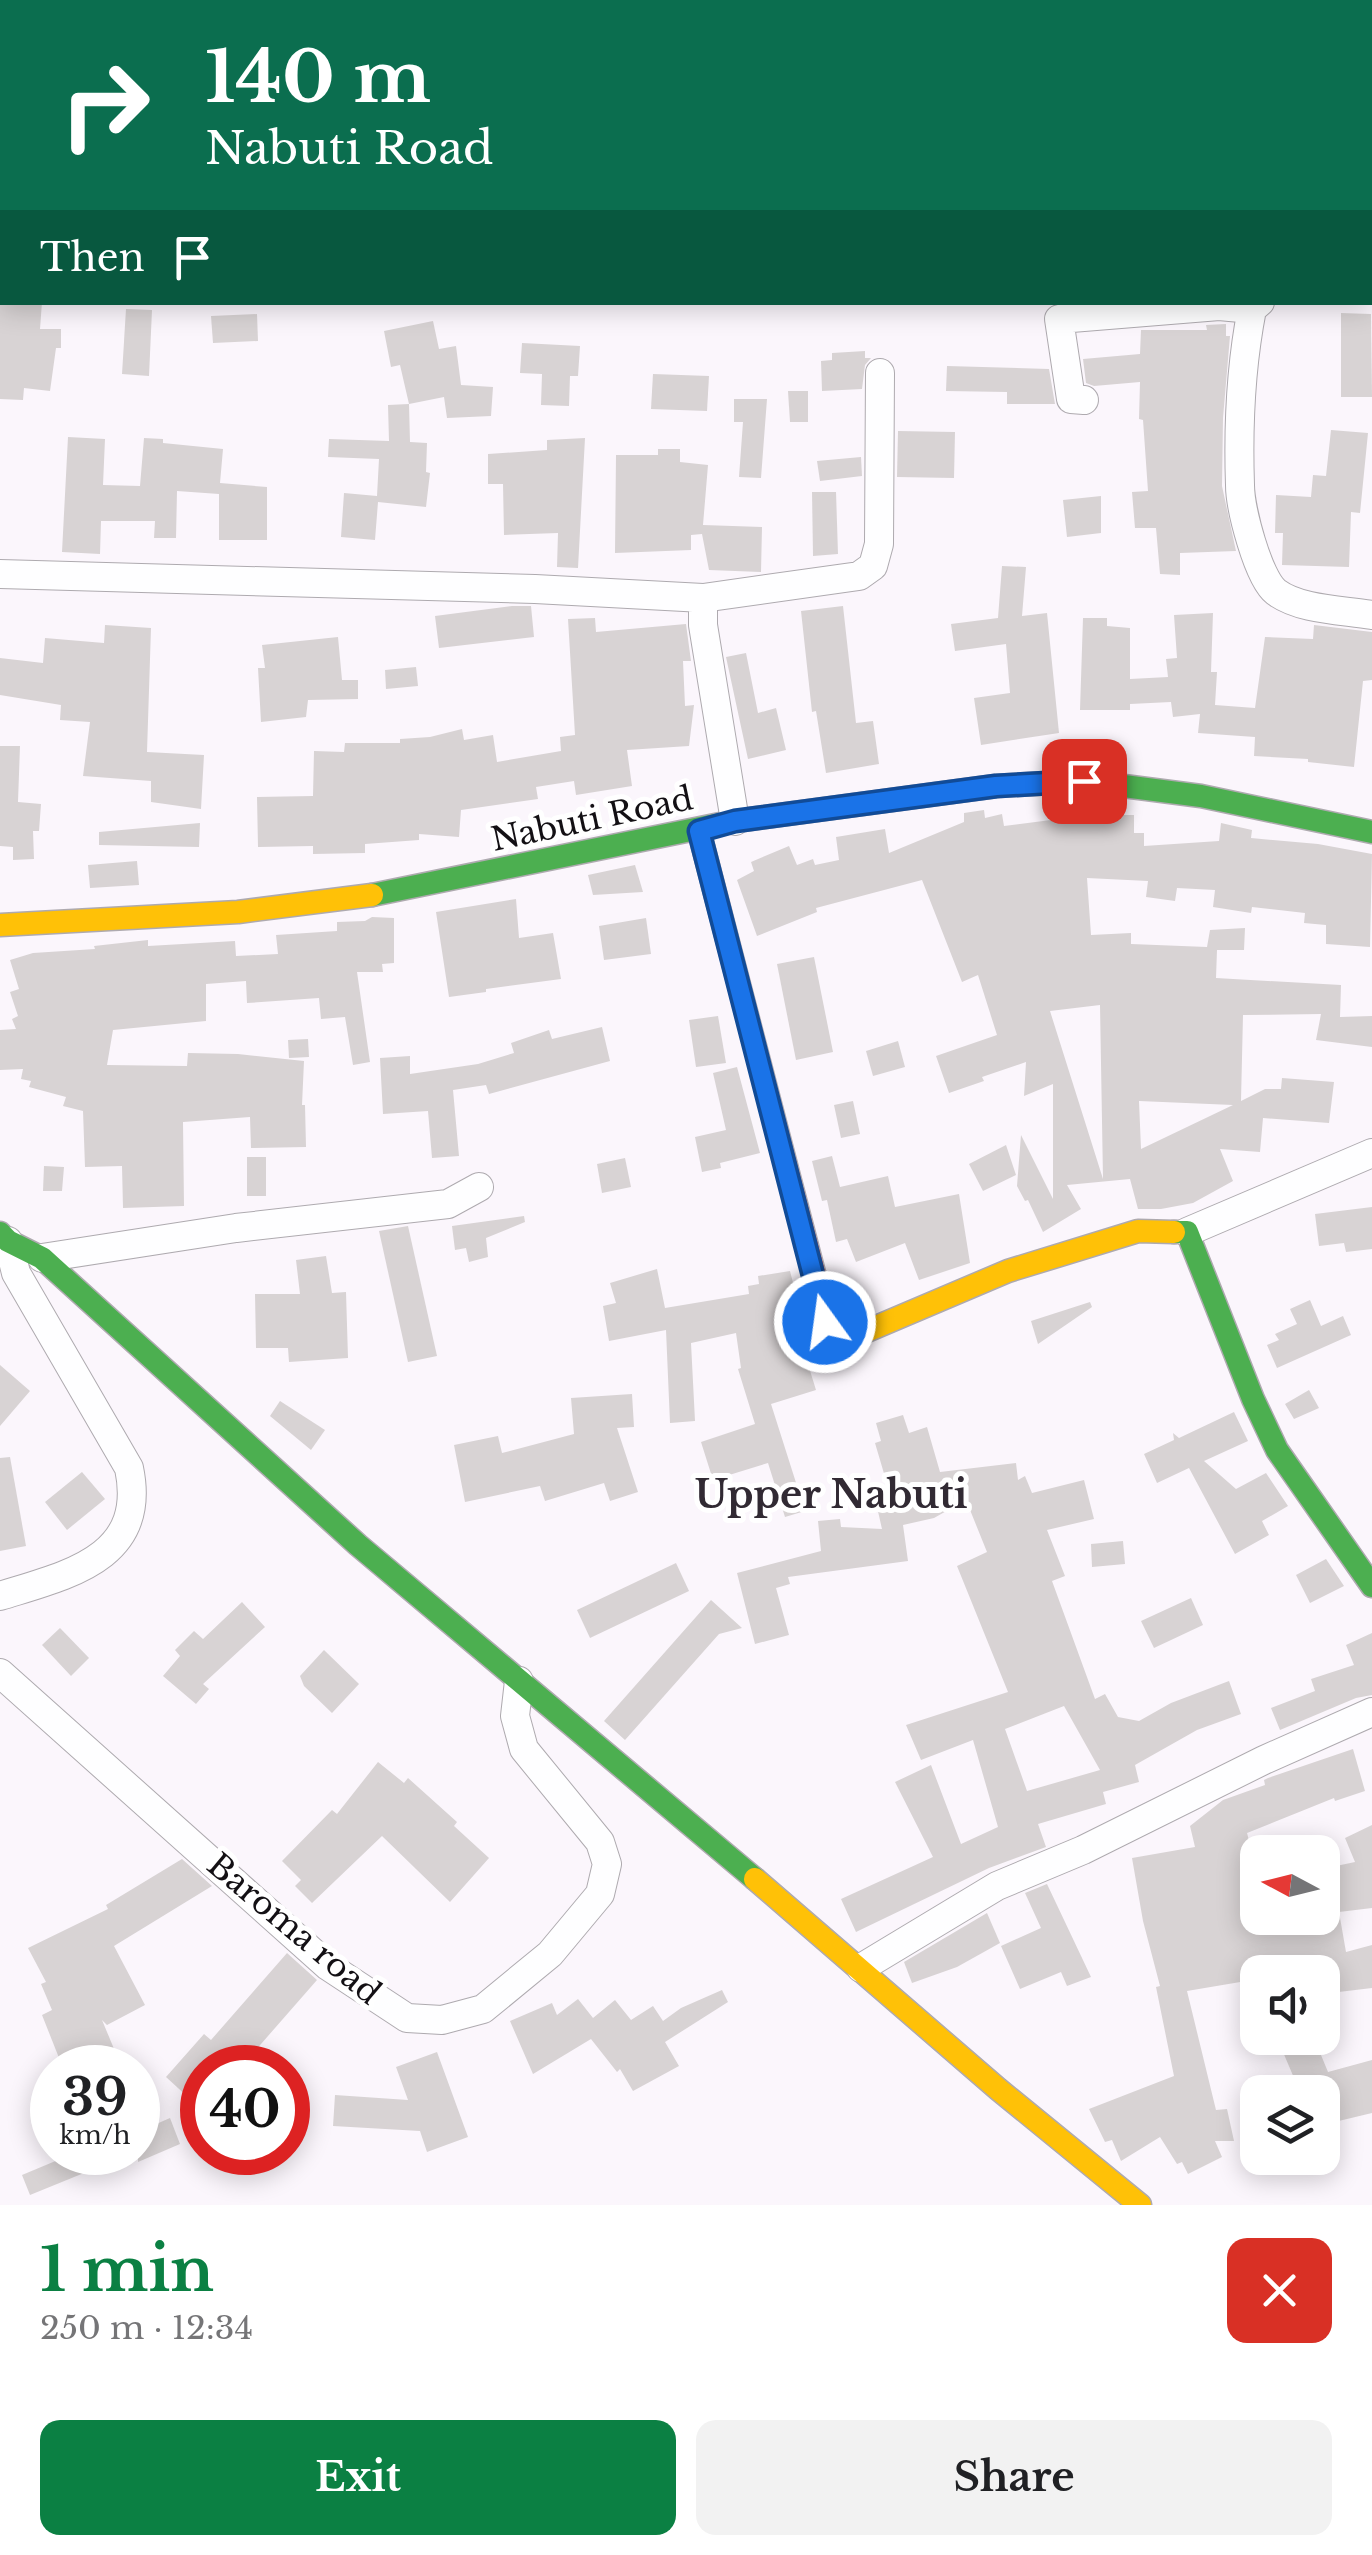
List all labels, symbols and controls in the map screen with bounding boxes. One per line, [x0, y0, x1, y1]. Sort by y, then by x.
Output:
text: 140 m [205, 34, 431, 121]
icon: right [40, 40, 170, 170]
text: Nabuti Road [205, 120, 493, 176]
icon: arrive [165, 230, 220, 285]
text: Then [40, 234, 145, 281]
pin [1042, 739, 1127, 824]
icon: arrive [1057, 754, 1112, 809]
street label: Nabuti Road [488, 778, 696, 860]
position arrow [773, 1270, 877, 1374]
district label: Upper Nabuti [695, 1471, 968, 1518]
north arrow [1240, 1835, 1340, 1935]
map controls [1240, 1835, 1340, 2175]
street label: Baroma road [199, 1845, 389, 2013]
button: sound [1240, 1955, 1340, 2055]
speed limit sign: 40 [180, 2045, 310, 2175]
text: 39 [62, 2066, 128, 2129]
button: layers [1240, 2075, 1340, 2175]
text: km/h [60, 2120, 130, 2151]
text: 1 min [40, 2233, 214, 2307]
button: close [1227, 2238, 1332, 2343]
text: 250 m · 12:34 [40, 2308, 253, 2348]
button: Exit [40, 2420, 676, 2535]
button: Share [696, 2420, 1332, 2535]

